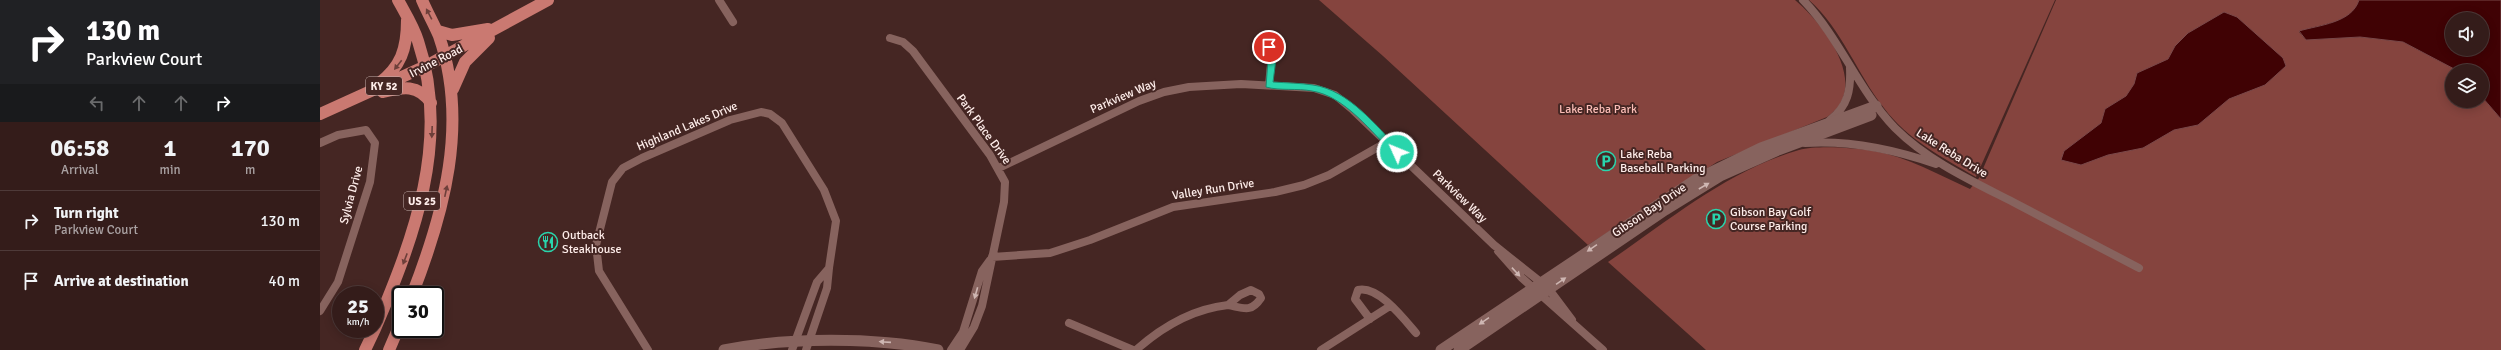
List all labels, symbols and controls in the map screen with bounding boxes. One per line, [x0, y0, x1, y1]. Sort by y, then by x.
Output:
one-way arrow [426, 9, 433, 20]
map controls [2445, 12, 2489, 108]
button: sound [2445, 12, 2489, 56]
text: 130 m [86, 14, 160, 48]
icon: right [20, 16, 72, 68]
pin [1252, 30, 1286, 64]
icon: arrive [1258, 36, 1280, 58]
street label: Irvine Road [407, 42, 465, 81]
text: Parkview Court [86, 48, 202, 70]
one-way arrow [394, 60, 402, 70]
button: layers [2445, 64, 2489, 108]
street label: Parkview Way [1088, 76, 1159, 117]
road number: KY 52 [366, 77, 402, 95]
street label: Park Place Drive [953, 91, 1014, 167]
icon: left [86, 92, 108, 114]
icon: ahead [128, 92, 150, 114]
icon: ahead [170, 92, 192, 114]
icon: right [212, 92, 234, 114]
street label: Highland Lakes Drive [634, 98, 740, 154]
park label: Lake Reba Park [1559, 102, 1637, 117]
street label: Lake Reba Drive [1913, 125, 1990, 181]
one-way arrow [429, 126, 435, 139]
position arrow [1376, 131, 1418, 173]
text: 06:58 [50, 133, 109, 163]
text: 1 [164, 133, 176, 163]
text: 170 [231, 133, 270, 163]
place label: Lake Reba Baseball Parking [1620, 147, 1706, 176]
parking icon: Lake Reba Baseball Parking [1595, 150, 1617, 172]
text: Arrival [61, 162, 98, 178]
text: min [160, 162, 181, 178]
text: m [245, 162, 255, 178]
street label: Sylvia Drive [337, 164, 366, 226]
street label: Parkview Way [1429, 167, 1490, 226]
street label: Valley Run Drive [1171, 176, 1255, 203]
street label: Gibson Bay Drive [1609, 180, 1689, 241]
one-way arrow [1698, 182, 1710, 189]
one-way arrow [443, 185, 449, 198]
road number: US 25 [404, 192, 440, 210]
text: Turn right [54, 204, 119, 222]
place label: Gibson Bay Golf Course Parking [1730, 205, 1812, 234]
parking icon: Gibson Bay Golf Course Parking [1705, 208, 1727, 230]
icon: right [20, 210, 42, 232]
text: 130 m [260, 212, 300, 230]
text: Parkview Court [54, 222, 138, 238]
place label: Outback Steakhouse [562, 228, 621, 257]
restaurant icon: Outback Steakhouse [537, 231, 559, 253]
one-way arrow [1587, 244, 1597, 252]
one-way arrow [401, 253, 407, 265]
one-way arrow [1511, 267, 1520, 277]
icon: arrive [20, 270, 42, 292]
text: Arrive at destination [54, 272, 189, 290]
text: 40 m [269, 272, 300, 290]
one-way arrow [1555, 277, 1566, 285]
speed limit sign: 30 [392, 286, 444, 338]
one-way arrow [973, 287, 979, 299]
text: 25 [347, 294, 369, 319]
text: km/h [347, 316, 369, 328]
one-way arrow [1479, 317, 1490, 325]
one-way arrow [879, 339, 891, 346]

